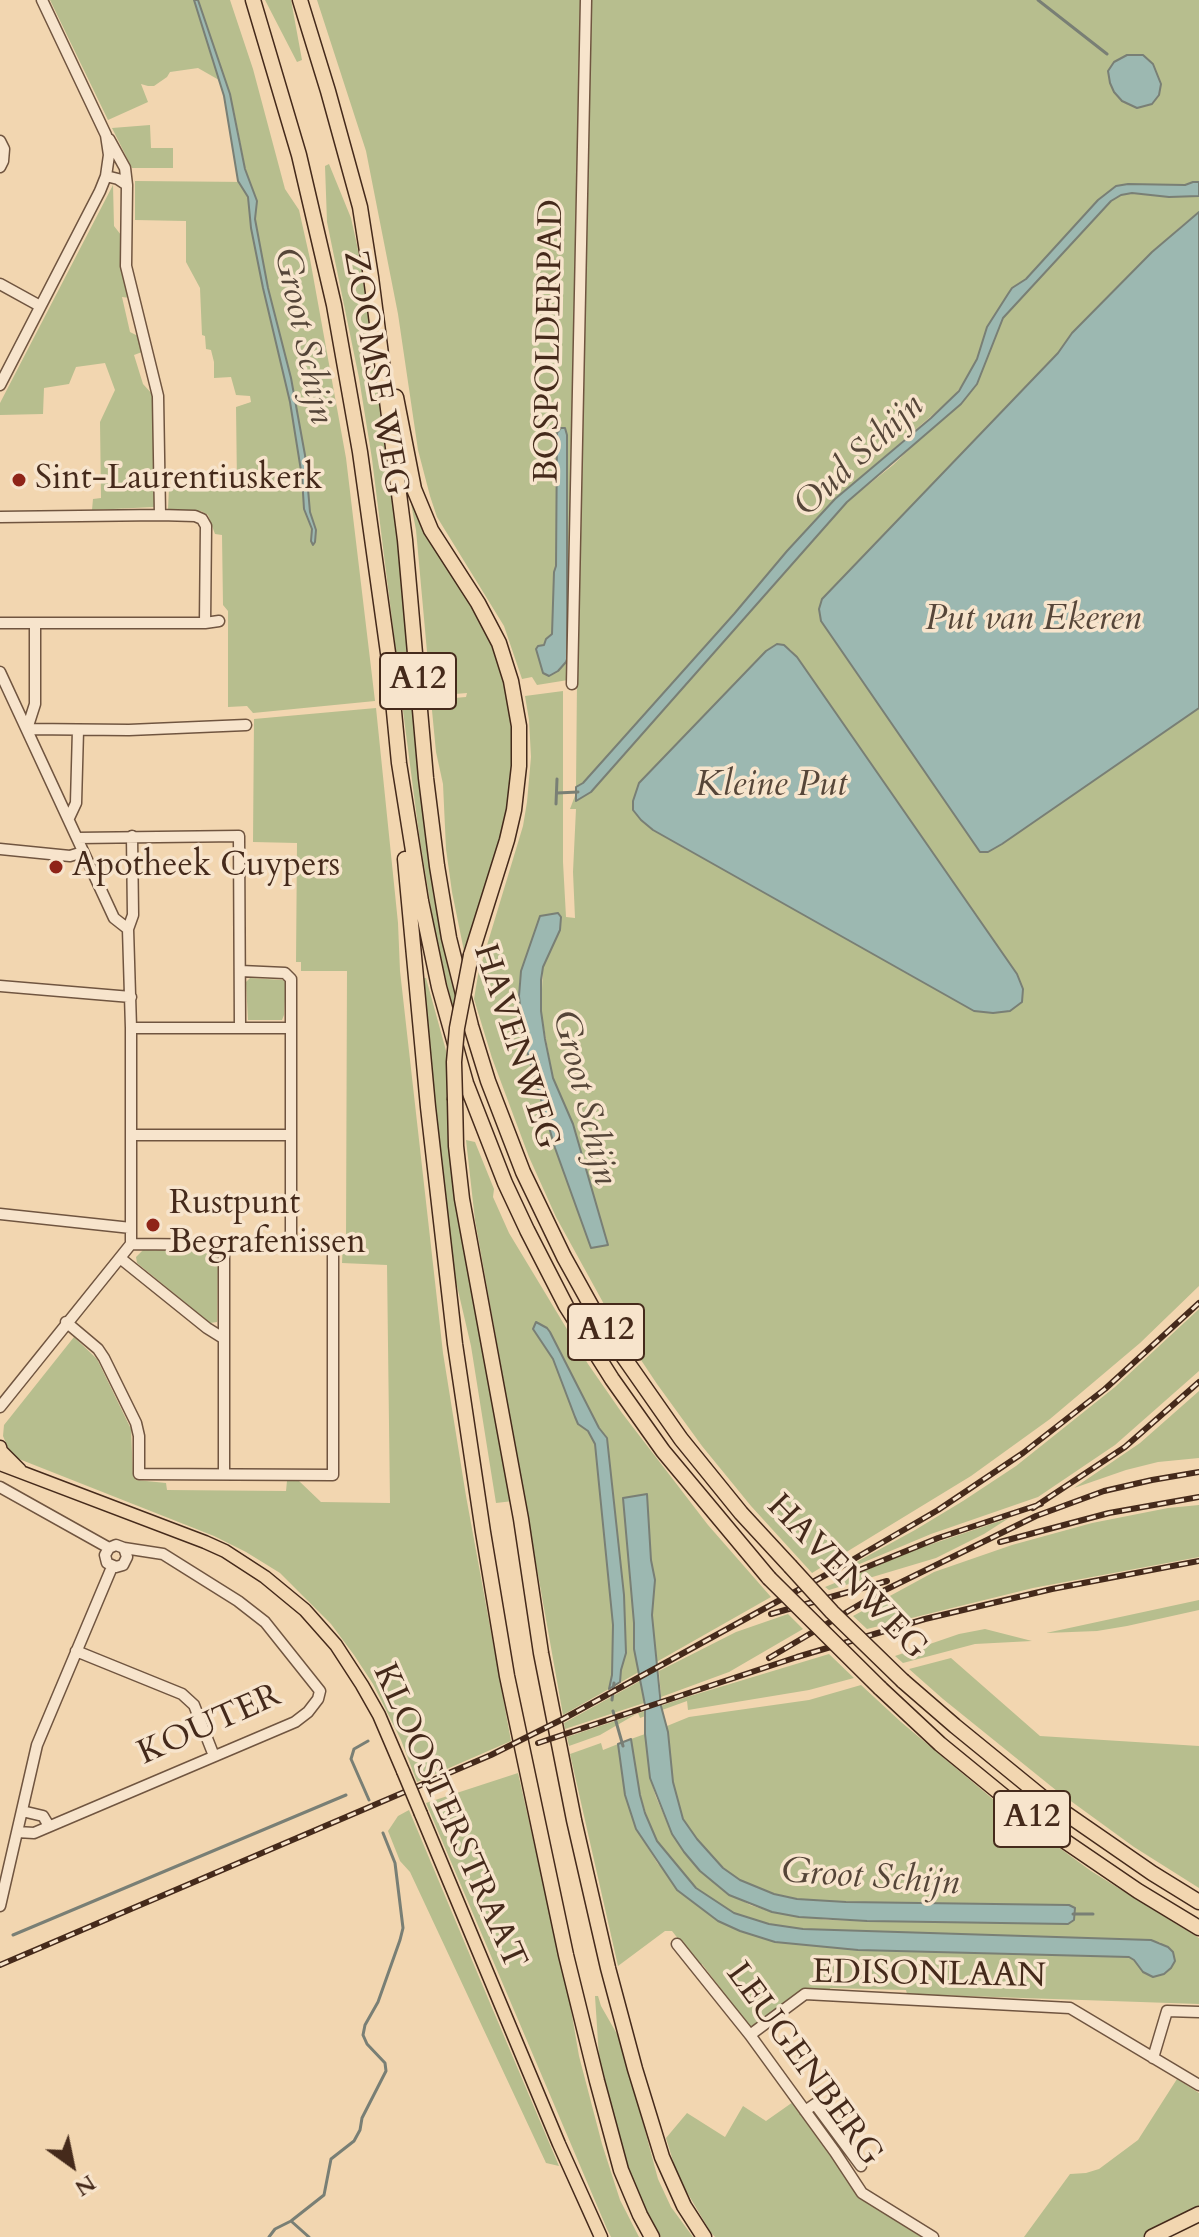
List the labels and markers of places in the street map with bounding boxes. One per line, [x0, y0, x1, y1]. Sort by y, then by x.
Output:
place label: Sint-Laurentiuskerk [35, 460, 322, 500]
marker: Sint-Laurentiuskerk [10, 471, 28, 489]
place label: Apotheek Cuypers [72, 847, 340, 887]
marker: Apotheek Cuypers [47, 858, 65, 876]
place label: Rustpunt Begrafenissen [169, 1185, 366, 1264]
marker: Rustpunt Begrafenissen [144, 1216, 162, 1234]

